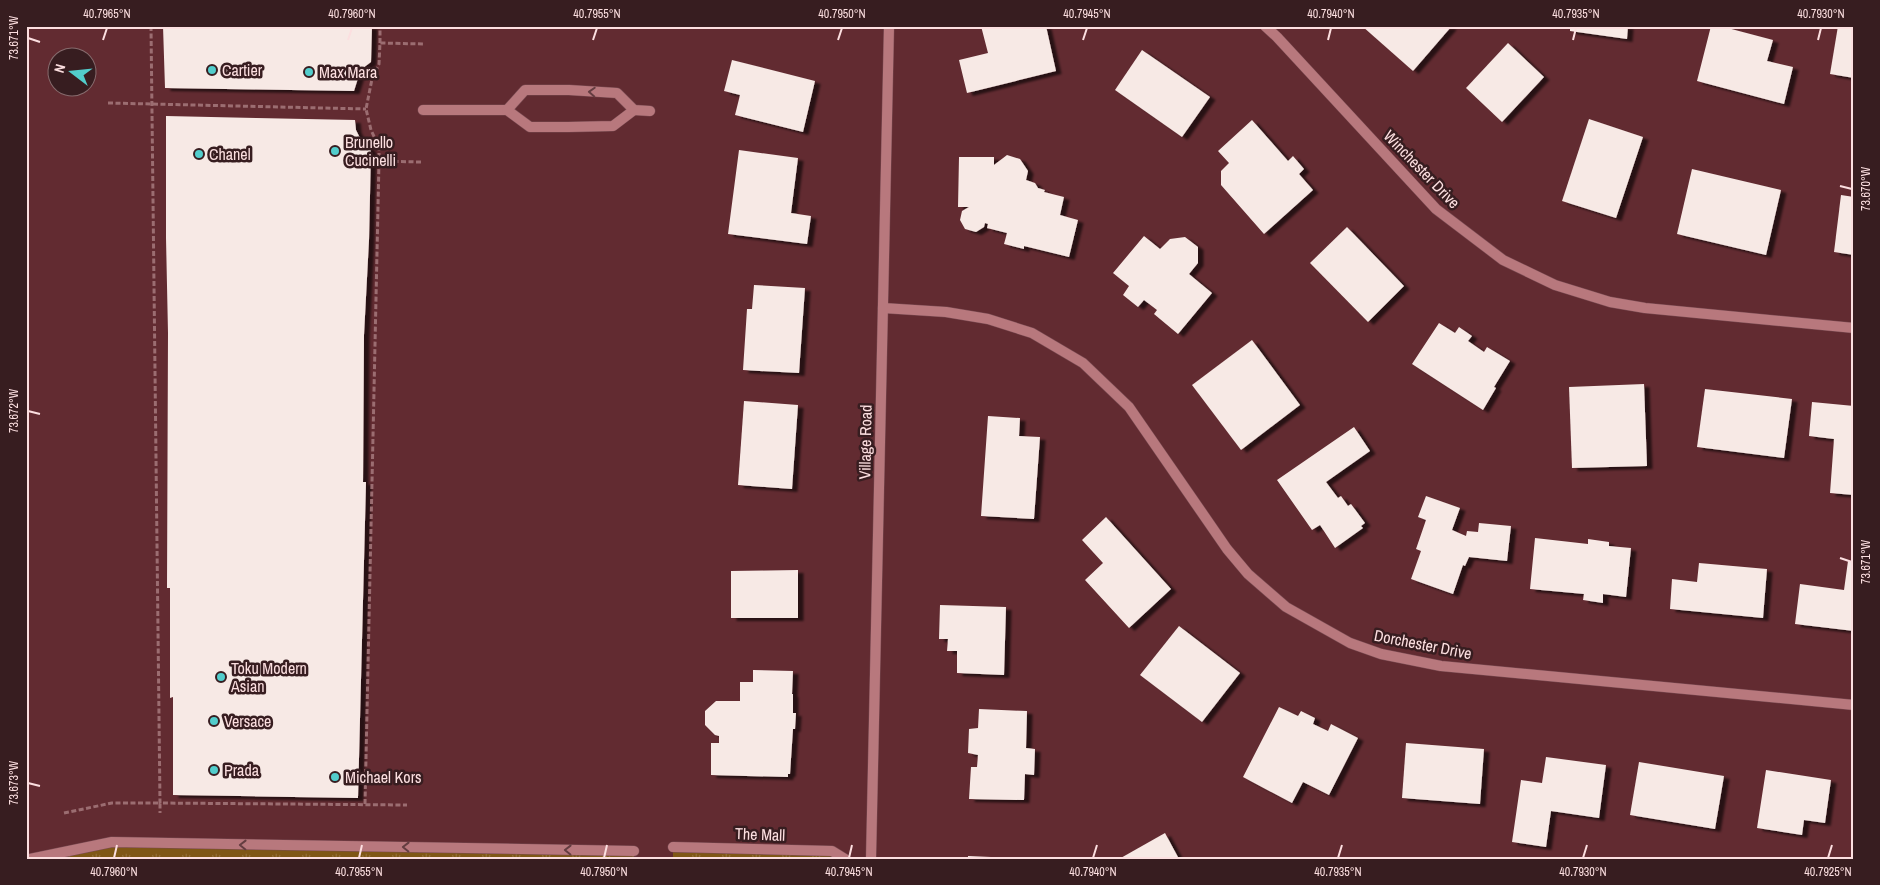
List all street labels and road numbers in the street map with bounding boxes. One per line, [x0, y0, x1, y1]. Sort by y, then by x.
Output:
street label: Winchester Drive [1379, 125, 1465, 213]
street label: Village Road [853, 404, 877, 480]
street label: Dorchester Drive [1372, 624, 1474, 664]
street label: The Mall [734, 822, 786, 846]

